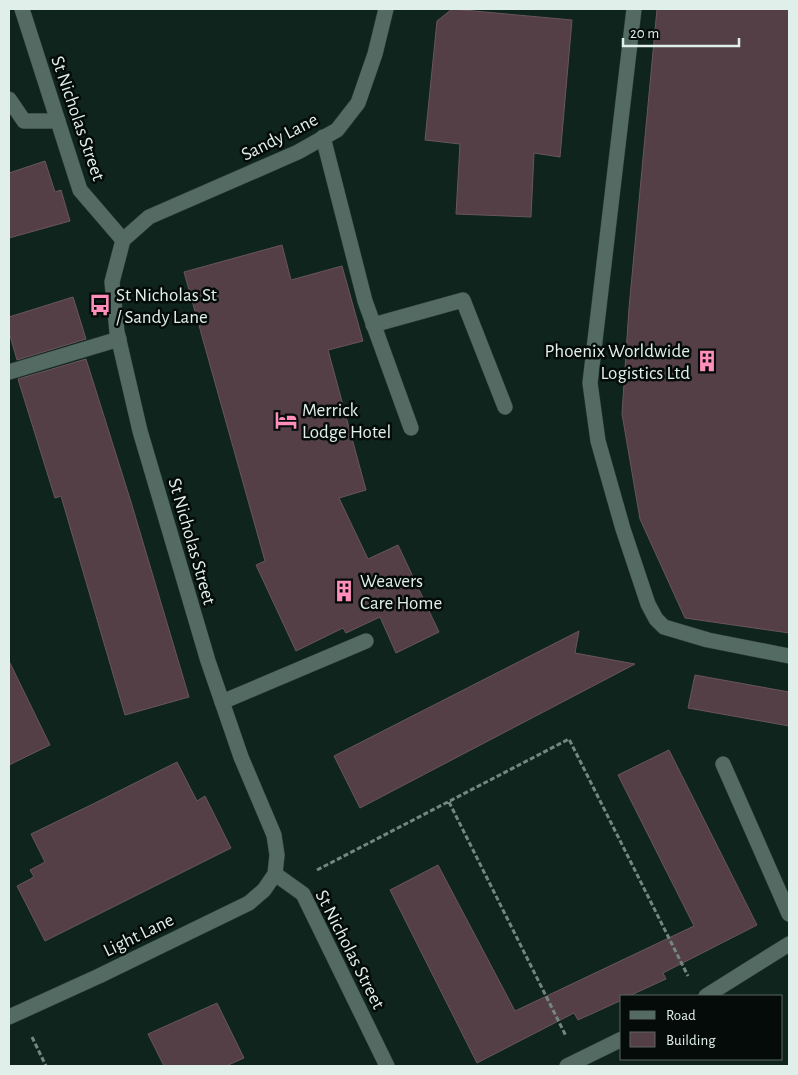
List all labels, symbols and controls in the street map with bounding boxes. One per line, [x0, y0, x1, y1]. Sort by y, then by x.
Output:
scale bar [623, 15, 739, 47]
text: 20 m [630, 26, 659, 41]
street label: St Nicholas Street [47, 54, 108, 183]
street label: Sandy Lane [238, 110, 321, 165]
place label: St Nicholas St / Sandy Lane [116, 286, 217, 327]
bus stop icon: St Nicholas St / Sandy Lane [87, 292, 113, 318]
place label: Phoenix Worldwide Logistics Ltd [544, 342, 690, 383]
building icon: Phoenix Worldwide Logistics Ltd [694, 348, 720, 374]
place label: Merrick Lodge Hotel [302, 401, 391, 442]
hotel icon: Merrick Lodge Hotel [273, 407, 299, 433]
street label: St Nicholas Street [164, 476, 219, 607]
place label: Weavers Care Home [360, 572, 442, 613]
building icon: Weavers Care Home [331, 578, 357, 604]
street label: St Nicholas Street [312, 887, 388, 1012]
street label: Light Lane [100, 910, 177, 961]
legend [620, 995, 783, 1060]
text: Road [666, 1008, 696, 1023]
text: Building [666, 1033, 716, 1048]

